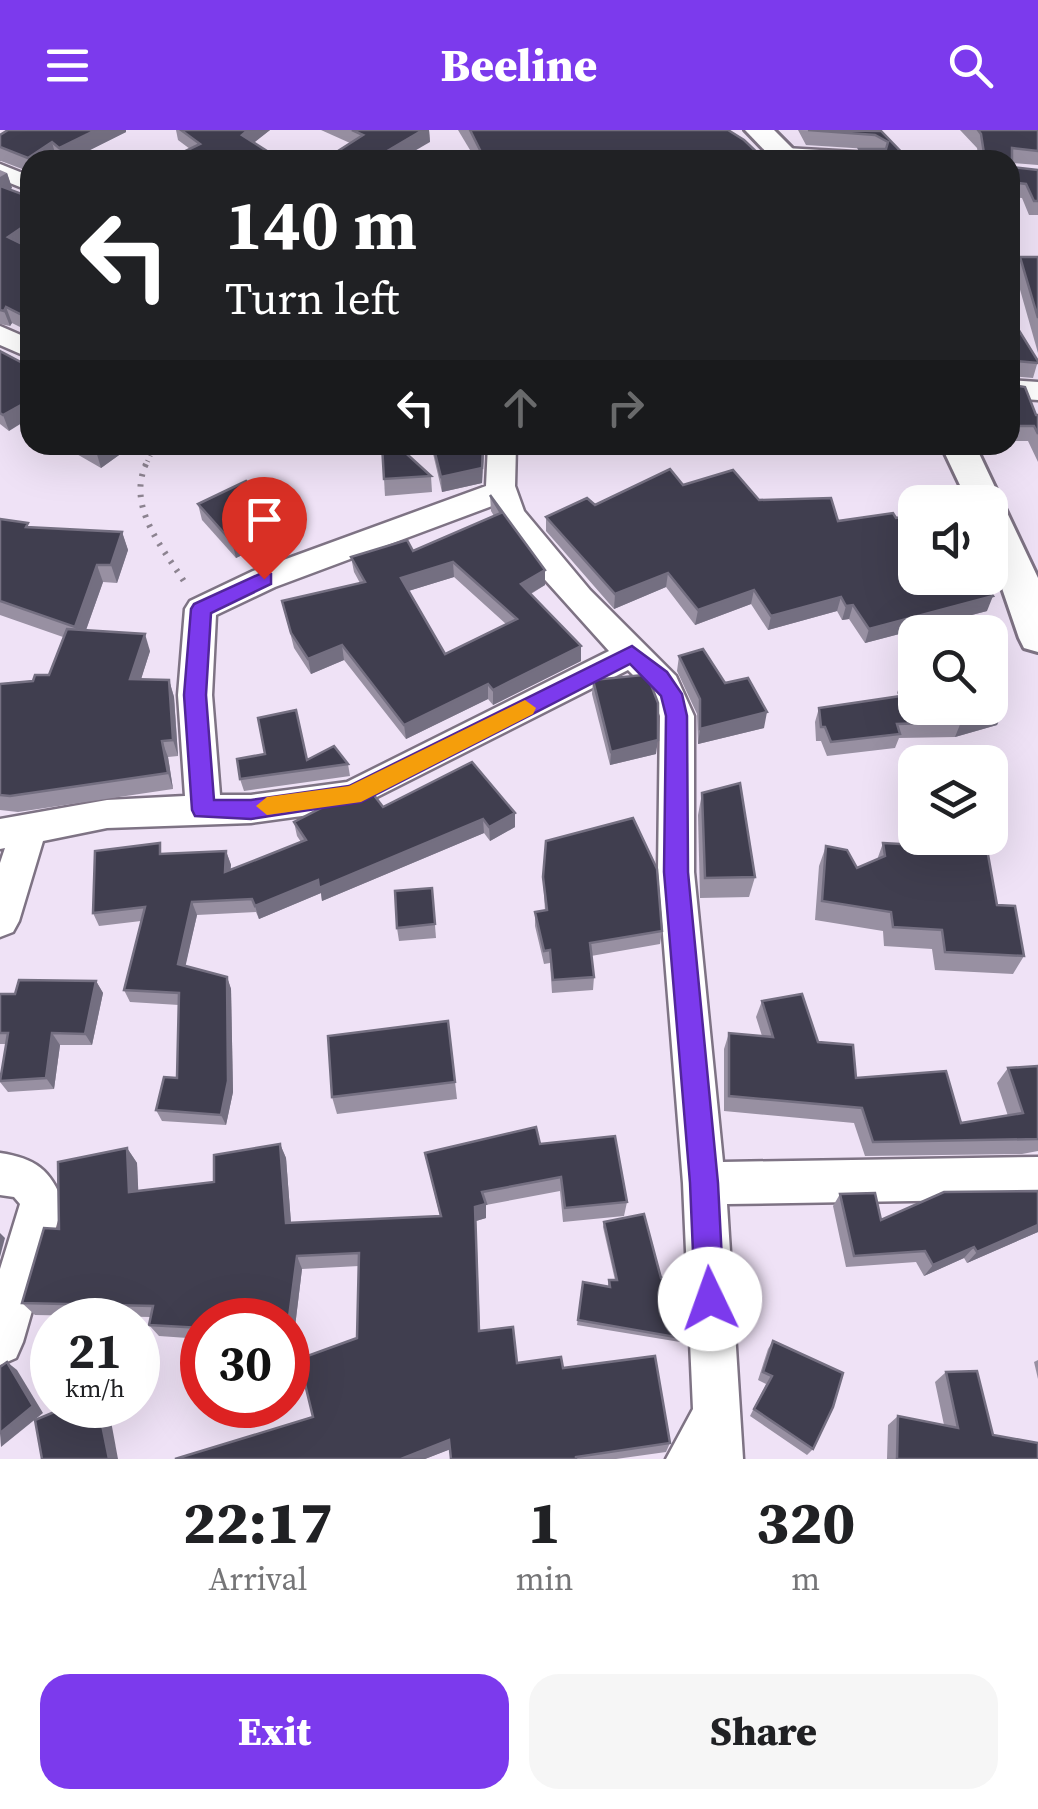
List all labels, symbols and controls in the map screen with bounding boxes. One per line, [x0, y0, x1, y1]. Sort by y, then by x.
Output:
text: Beeline [441, 34, 597, 96]
icon: menu [40, 38, 95, 93]
icon: search [943, 38, 998, 93]
text: 140 m [225, 176, 417, 272]
icon: left [60, 190, 190, 320]
text: Turn left [225, 267, 399, 329]
icon: left [388, 380, 443, 435]
icon: ahead [493, 380, 548, 435]
icon: right [598, 380, 653, 435]
pin [222, 477, 307, 580]
map controls [898, 485, 1008, 855]
button: sound [898, 485, 1008, 595]
icon: arrive [237, 492, 292, 547]
button: search [898, 615, 1008, 725]
button: layers [898, 745, 1008, 855]
position arrow [658, 1247, 762, 1351]
speed limit sign: 30 [180, 1298, 310, 1428]
text: 21 [68, 1316, 122, 1385]
text: km/h [65, 1371, 125, 1405]
text: 22:17 [183, 1481, 333, 1563]
text: 1 [528, 1481, 561, 1563]
text: 320 [756, 1481, 855, 1563]
text: Arrival [208, 1557, 307, 1601]
text: min [516, 1557, 573, 1601]
text: m [791, 1557, 820, 1601]
button: Exit [40, 1674, 509, 1789]
button: Share [529, 1674, 998, 1789]

